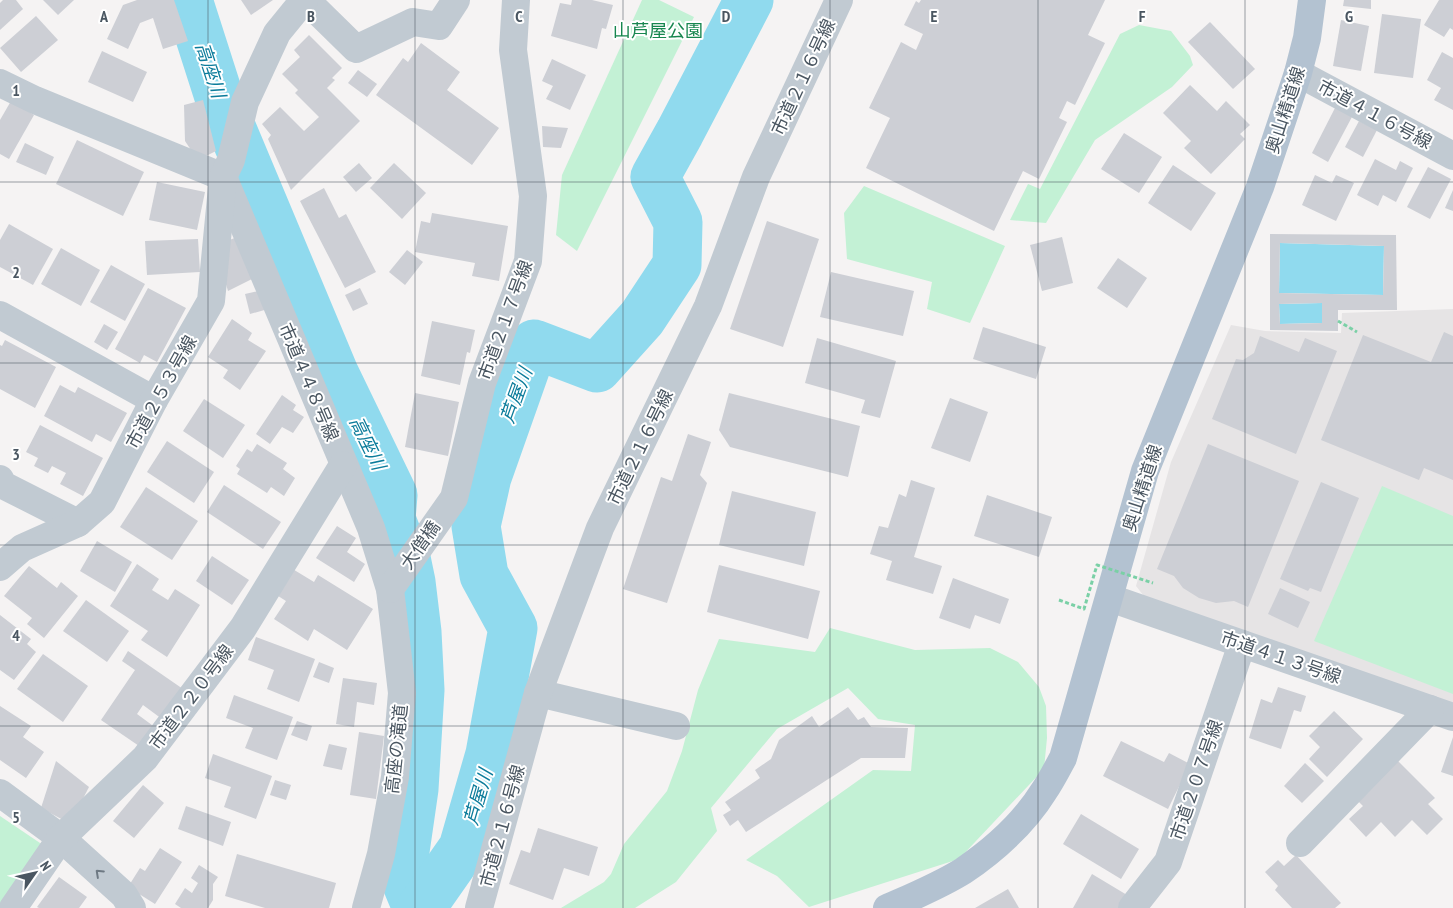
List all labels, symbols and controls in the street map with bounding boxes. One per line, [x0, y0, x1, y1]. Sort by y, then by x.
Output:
text: A [99, 6, 109, 26]
text: B [307, 6, 315, 26]
text: C [515, 6, 523, 26]
text: D [722, 6, 731, 26]
text: E [931, 6, 938, 26]
text: F [1139, 6, 1146, 26]
text: G [1345, 6, 1353, 26]
street label: 市道２１６号線 [766, 15, 840, 139]
park label: 山芦屋公園 [613, 19, 703, 42]
water label: 高座川 [191, 39, 232, 103]
street label: 奥山精道線 [1260, 64, 1310, 156]
street label: 市道４１６号線 [1314, 74, 1436, 154]
text: 1 [12, 80, 20, 100]
street label: 市道２１７号線 [473, 257, 537, 383]
text: 2 [12, 262, 20, 282]
street label: 市道４４８号線 [274, 320, 344, 444]
street label: 市道２５３号線 [120, 331, 202, 453]
water label: 芦屋川 [495, 362, 538, 426]
street label: 市道２１６号線 [602, 385, 678, 509]
water label: 高座川 [345, 412, 392, 476]
street label: 奥山精道線 [1117, 442, 1167, 534]
text: 3 [12, 444, 20, 464]
street label: 大僧橋 [395, 516, 445, 574]
text: 4 [12, 625, 20, 645]
street label: 市道４１３号線 [1218, 626, 1344, 688]
street label: 市道２２０号線 [144, 640, 238, 754]
street label: 高座の滝道 [380, 703, 412, 795]
street label: 市道２０７号線 [1165, 717, 1227, 843]
street label: 市道２１６号線 [475, 762, 529, 890]
water label: 芦屋川 [459, 764, 498, 828]
text: 5 [12, 807, 20, 827]
north arrow [10, 848, 60, 898]
text: N [36, 858, 55, 874]
one-way arrow [96, 870, 105, 879]

